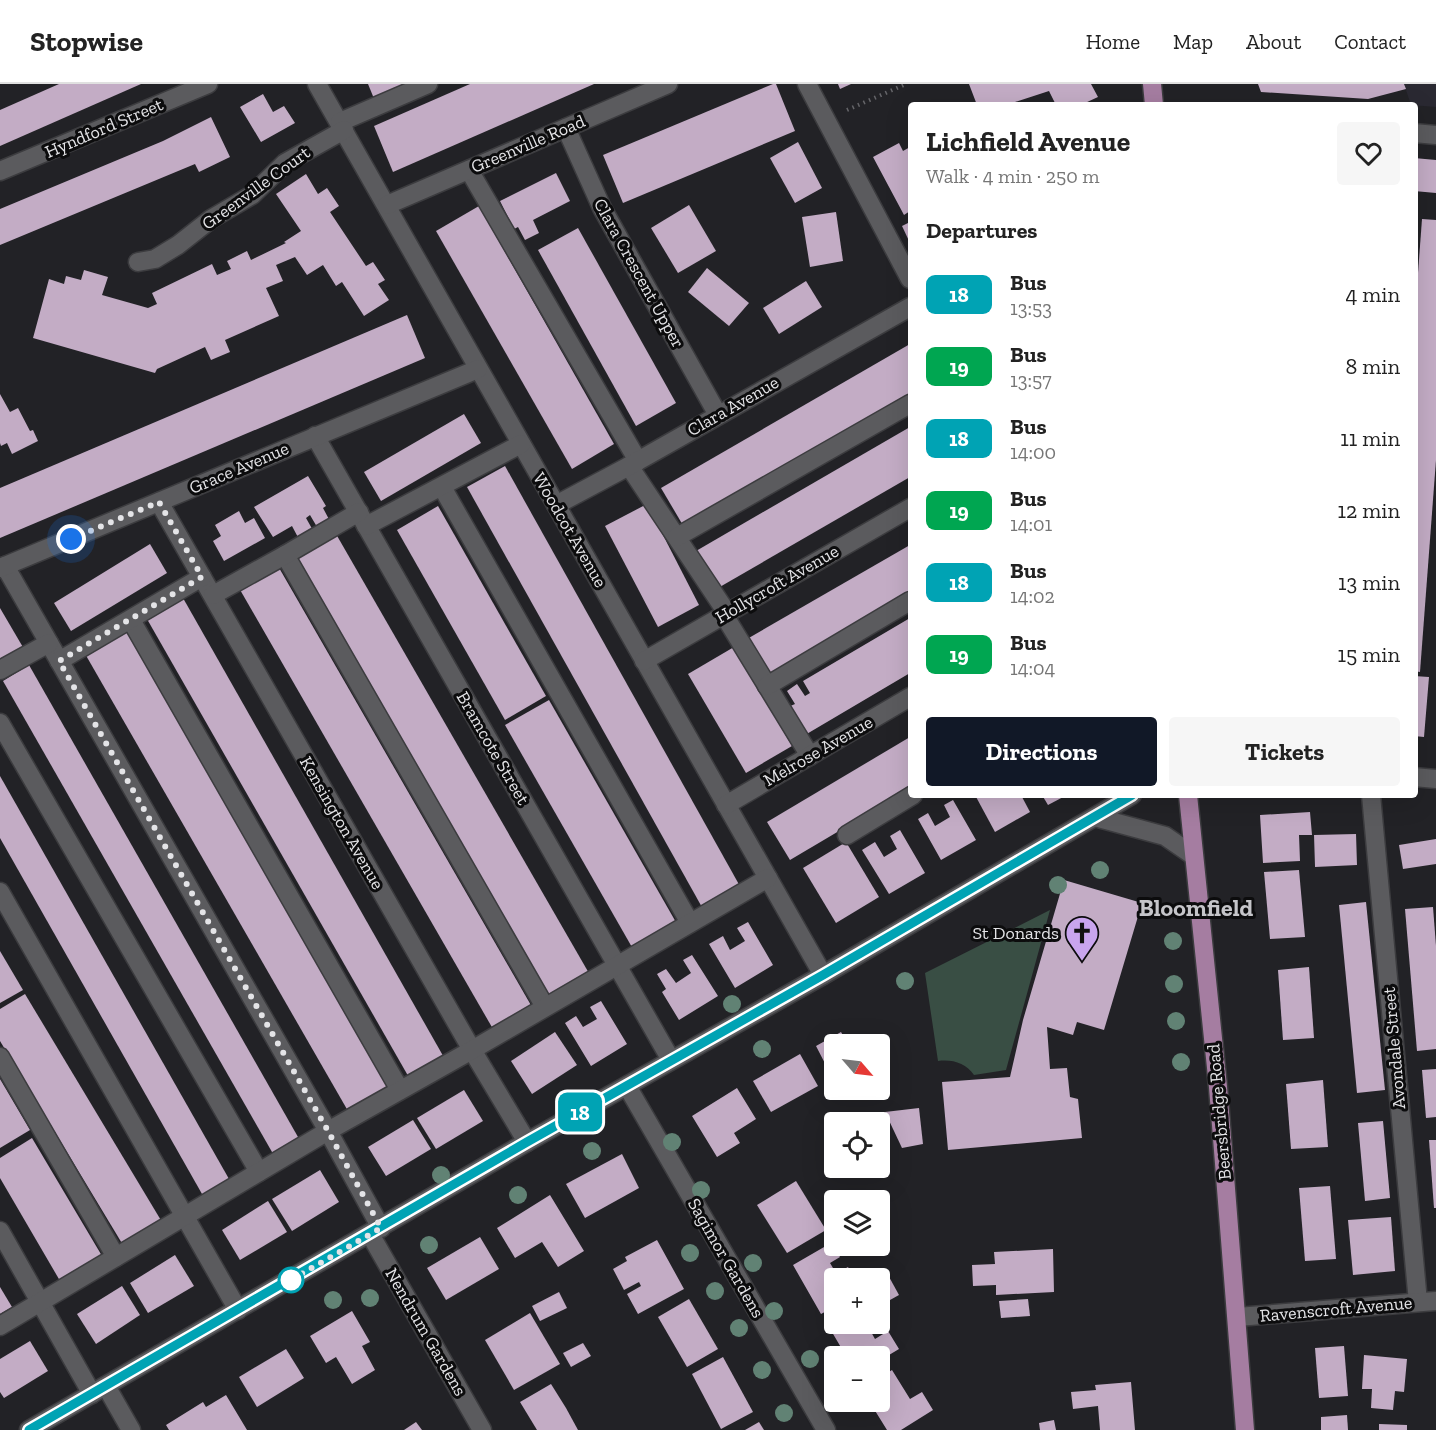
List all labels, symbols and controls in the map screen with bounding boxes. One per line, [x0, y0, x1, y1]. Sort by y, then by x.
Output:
text: Stopwise [30, 25, 143, 58]
text: Home [1086, 29, 1140, 54]
text: Map [1173, 29, 1213, 54]
text: About [1246, 29, 1301, 54]
text: Contact [1334, 29, 1406, 54]
street label: Hyndford Street [42, 93, 167, 163]
street label: Greenville Road [468, 110, 588, 178]
button: heart [1337, 122, 1400, 185]
text: Lichfield Avenue [926, 125, 1130, 158]
street label: Greenville Court [198, 141, 315, 235]
text: Walk · 4 min · 250 m [926, 164, 1100, 188]
street label: Clara Crescent Upper [589, 195, 689, 351]
text: Departures [926, 217, 1037, 244]
text: Bus [1010, 269, 1047, 296]
text: 4 min [1345, 281, 1400, 308]
text: 18 [949, 282, 969, 307]
text: 13:53 [1010, 296, 1052, 320]
text: Bus [1010, 341, 1047, 368]
text: 8 min [1345, 353, 1400, 380]
text: 19 [949, 354, 969, 379]
text: 13:57 [1010, 368, 1052, 392]
street label: Clara Avenue [683, 371, 783, 441]
text: Bus [1010, 413, 1047, 440]
text: 11 min [1340, 425, 1400, 452]
text: 18 [949, 426, 969, 451]
street label: Grace Avenue [186, 437, 292, 499]
text: 14:00 [1010, 440, 1056, 464]
street label: Woodcot Avenue [528, 469, 612, 591]
text: Bus [1010, 485, 1047, 512]
text: 12 min [1337, 497, 1400, 524]
text: 19 [949, 498, 969, 523]
text: 14:01 [1010, 512, 1052, 536]
your location [56, 524, 86, 554]
street label: Hollycroft Avenue [711, 540, 843, 628]
text: Bus [1010, 557, 1047, 584]
text: 13 min [1338, 569, 1400, 596]
text: 18 [949, 570, 969, 595]
text: 14:02 [1010, 584, 1055, 608]
text: Bus [1010, 629, 1047, 656]
text: 15 min [1338, 641, 1400, 668]
text: 19 [949, 642, 969, 667]
text: 14:04 [1010, 656, 1055, 680]
street label: Bramcote Street [452, 688, 534, 809]
street label: Melrose Avenue [759, 711, 877, 791]
button: Directions [926, 717, 1157, 786]
button: Tickets [1169, 717, 1400, 786]
street label: Kensington Avenue [295, 753, 389, 893]
district label: Bloomfield [1139, 893, 1253, 922]
church icon: St Donards [1064, 915, 1100, 962]
place label: St Donards [972, 922, 1059, 944]
street label: Avondale Street [1378, 986, 1410, 1110]
north arrow [824, 1034, 890, 1100]
map controls [824, 1034, 890, 1412]
street label: Beersbridge Road [1202, 1043, 1236, 1181]
line badge: 18 [553, 1092, 607, 1132]
text: 18 [570, 1100, 590, 1125]
button: locate [824, 1112, 890, 1178]
button: layers [824, 1190, 890, 1256]
street label: Sagimor Gardens [683, 1194, 769, 1322]
street label: Nendrum Gardens [380, 1264, 472, 1400]
unlabelled marker [278, 1267, 304, 1293]
button: + [824, 1268, 890, 1334]
street label: Ravenscroft Avenue [1259, 1291, 1413, 1327]
button: − [824, 1346, 890, 1412]

